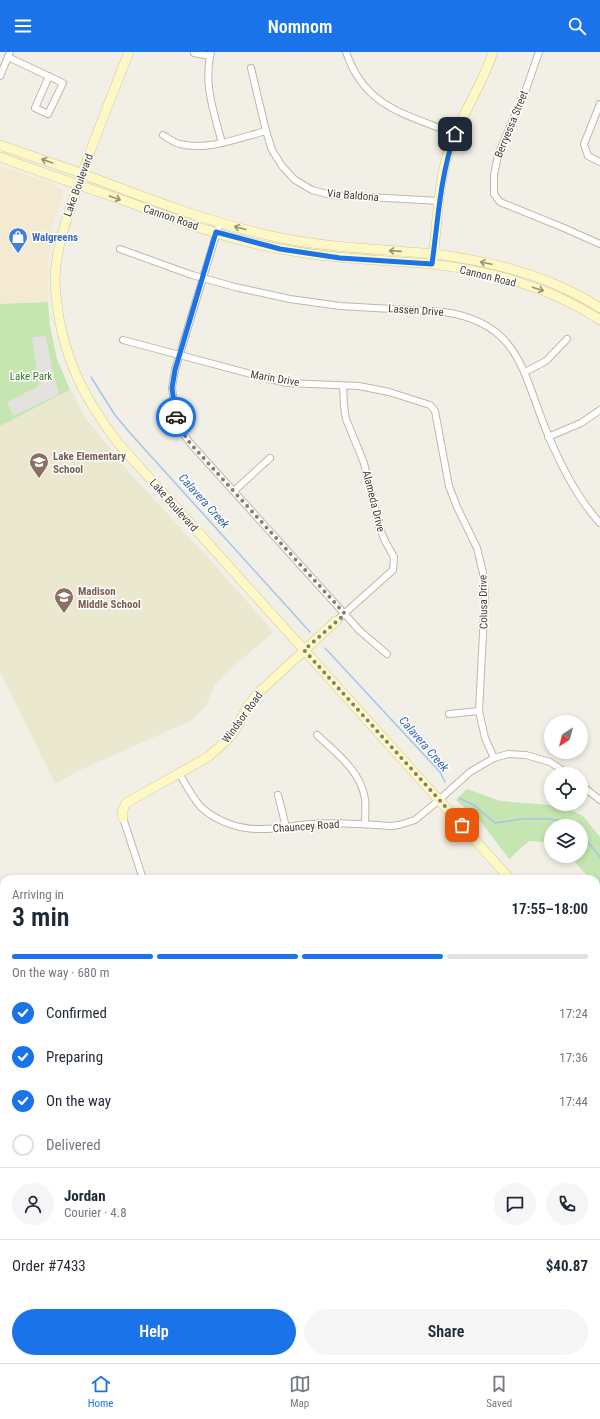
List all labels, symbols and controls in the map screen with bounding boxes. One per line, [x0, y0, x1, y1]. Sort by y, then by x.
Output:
icon: menu [12, 15, 34, 37]
icon: search [566, 15, 588, 37]
text: Nomnom [268, 16, 332, 37]
street label: Berryessa Street [492, 89, 531, 160]
pin [438, 117, 472, 151]
icon: home [444, 123, 466, 145]
street label: Lake Boulevard [61, 152, 96, 218]
one-way arrow [41, 157, 53, 165]
street label: Via Baldona [327, 187, 379, 204]
one-way arrow [109, 195, 122, 202]
street label: Cannon Road [141, 202, 200, 233]
one-way arrow [234, 224, 247, 231]
shop icon: Walgreens [7, 226, 29, 254]
place label: Walgreens [32, 231, 78, 244]
one-way arrow [389, 248, 402, 255]
one-way arrow [480, 259, 493, 267]
street label: Cannon Road [458, 263, 517, 290]
one-way arrow [531, 286, 544, 293]
street label: Lassen Drive [388, 302, 444, 319]
street label: Marin Drive [250, 368, 300, 389]
park label: Lake Park [10, 370, 52, 383]
courier [156, 397, 196, 437]
icon: car [165, 406, 187, 428]
place label: Lake Elementary School [53, 450, 126, 476]
school or university icon: Lake Elementary School [28, 451, 50, 479]
street label: Alameda Drive [360, 469, 387, 533]
water label: Calavera Creek [176, 471, 233, 532]
street label: Lake Boulevard [147, 476, 201, 534]
street label: Colusa Drive [477, 575, 490, 629]
place label: Madison Middle School [78, 585, 141, 611]
school or university icon: Madison Middle School [53, 586, 75, 614]
street label: Windsor Road [219, 689, 265, 745]
water label: Calavera Creek [396, 714, 452, 775]
north arrow [544, 715, 588, 759]
map controls [544, 715, 588, 863]
button: locate [544, 767, 588, 811]
pin [445, 808, 479, 842]
icon: bag [451, 814, 473, 836]
street label: Chauncey Road [272, 818, 340, 835]
button: layers [544, 819, 588, 863]
text: Arriving in [12, 887, 64, 902]
text: 17:55–18:00 [511, 900, 588, 918]
text: 3 min [12, 902, 70, 932]
text: On the way · 680 m [12, 965, 109, 980]
icon: check [12, 1002, 34, 1024]
text: Confirmed [46, 1004, 107, 1022]
text: 17:24 [559, 1006, 588, 1021]
icon: check [12, 1046, 34, 1068]
text: Preparing [46, 1048, 103, 1066]
text: 17:36 [559, 1050, 588, 1065]
icon: check [12, 1090, 34, 1112]
text: On the way [46, 1092, 111, 1110]
text: 17:44 [559, 1094, 588, 1109]
text: Delivered [46, 1136, 101, 1154]
button: person [12, 1183, 54, 1225]
button: chat [494, 1183, 536, 1225]
button: phone [546, 1183, 588, 1225]
text: Jordan [64, 1187, 106, 1205]
text: Courier · 4.8 [64, 1205, 127, 1220]
text: Order #7433 [12, 1257, 86, 1275]
text: $40.87 [546, 1257, 588, 1275]
button: Help [12, 1309, 296, 1355]
button: Share [304, 1309, 588, 1355]
tab: Home [88, 1373, 113, 1410]
tab: Map [289, 1373, 311, 1410]
tab: Saved [486, 1373, 512, 1410]

